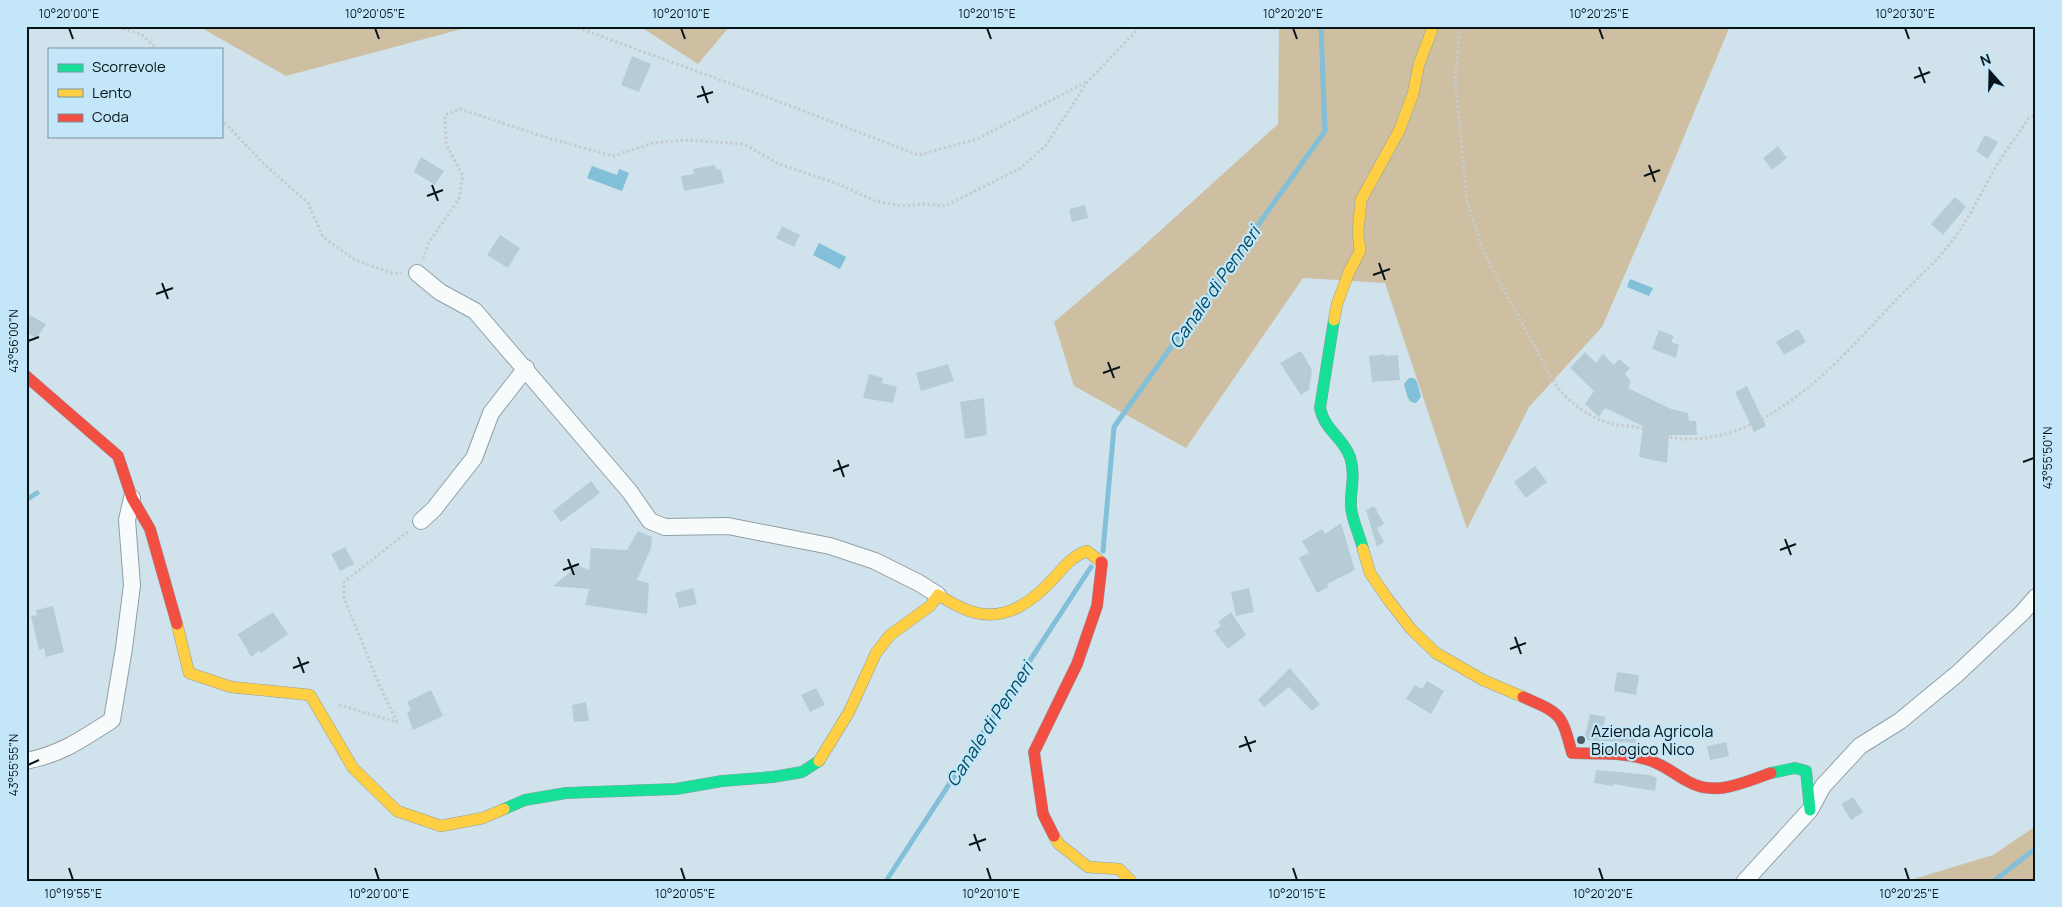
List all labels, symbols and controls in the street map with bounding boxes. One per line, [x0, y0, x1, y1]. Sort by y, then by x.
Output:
text: 10°20'00"E [39, 5, 99, 22]
text: 10°20'05"E [345, 5, 405, 22]
text: 10°20'10"E [652, 5, 710, 22]
text: 10°20'15"E [958, 5, 1016, 22]
text: 10°20'20"E [1263, 5, 1323, 22]
text: 10°20'25"E [1569, 5, 1629, 22]
text: 10°20'30"E [1875, 5, 1935, 22]
legend [48, 48, 222, 138]
north arrow [1964, 48, 2014, 98]
text: N [1977, 49, 1993, 70]
text: Scorrevole [92, 56, 166, 77]
text: Lento [92, 82, 132, 103]
text: Coda [92, 106, 129, 127]
water label: Canale di Penneri [1163, 219, 1267, 353]
text: 43°56'00"N [5, 309, 22, 373]
text: 43°55'50"N [2039, 427, 2056, 489]
water label: Canale di Penneri [940, 655, 1040, 791]
place label: Azienda Agricola Biologico Nico [1591, 720, 1713, 760]
text: 43°55'55"N [5, 734, 22, 796]
marker: Azienda Agricola Biologico Nico [1575, 734, 1587, 746]
text: 10°19'55"E [44, 885, 102, 902]
text: 10°20'00"E [349, 885, 409, 902]
text: 10°20'05"E [655, 885, 715, 902]
text: 10°20'10"E [962, 885, 1020, 902]
text: 10°20'15"E [1268, 885, 1326, 902]
text: 10°20'20"E [1573, 885, 1633, 902]
text: 10°20'25"E [1879, 885, 1939, 902]

